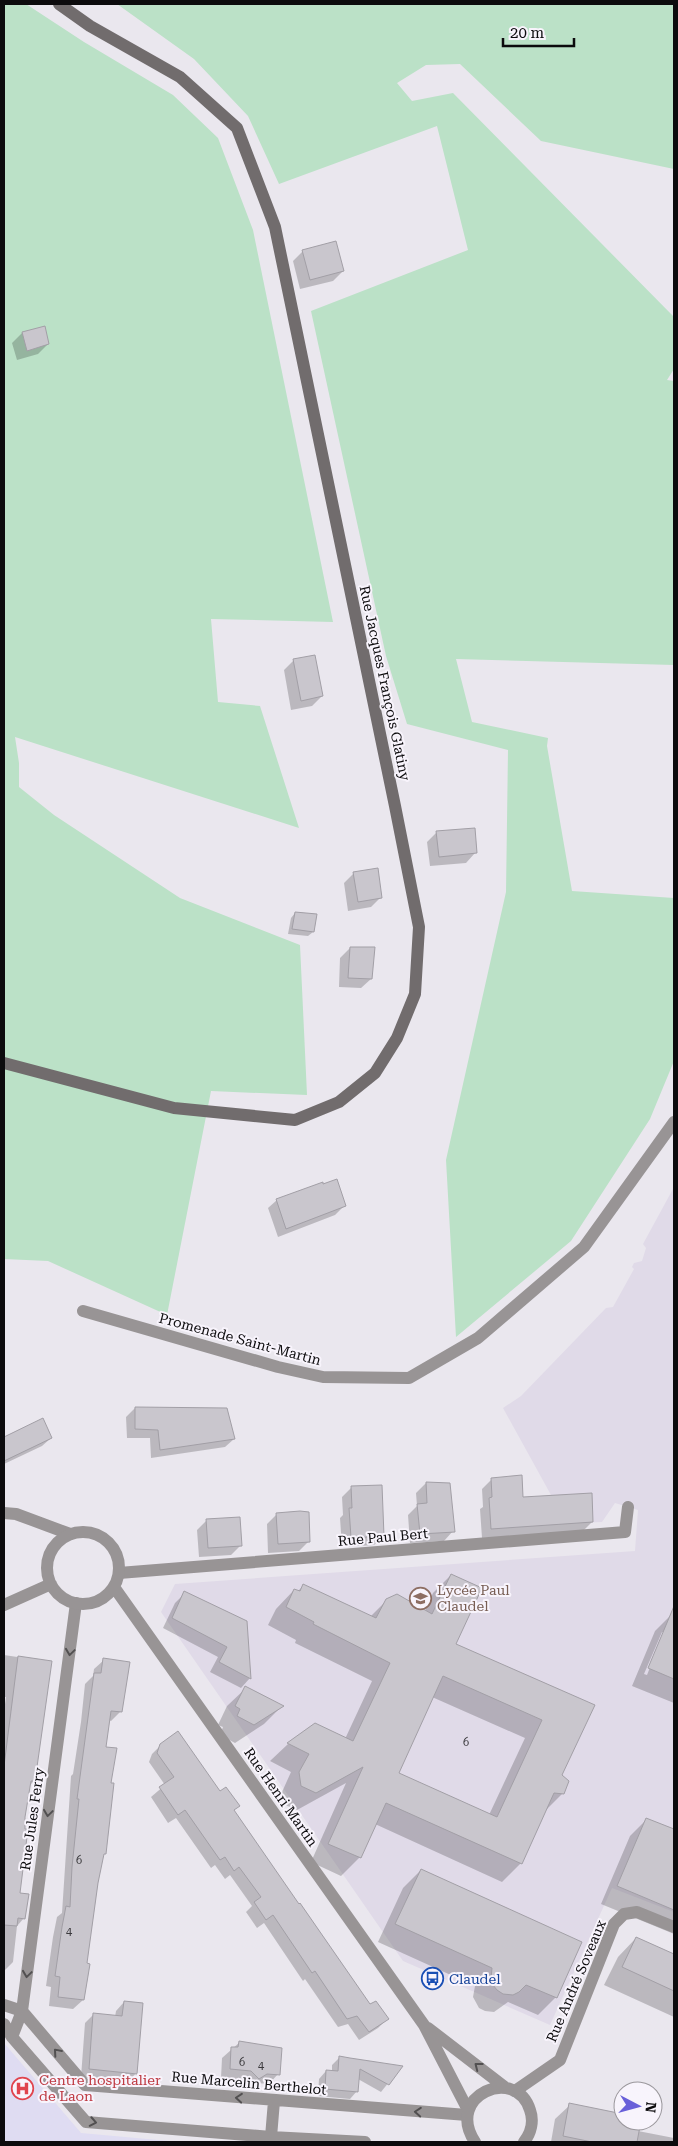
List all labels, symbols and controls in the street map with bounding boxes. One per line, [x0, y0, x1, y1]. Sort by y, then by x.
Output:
scale bar [503, 15, 574, 47]
text: 20 m [510, 24, 545, 42]
street label: Rue Jacques François Glatiny [357, 584, 414, 783]
street label: Promenade Saint-Martin [157, 1310, 323, 1368]
street label: Rue Paul Bert [337, 1525, 429, 1549]
place label: Lycée Paul Claudel [437, 1582, 510, 1614]
school or university icon: Lycée Paul Claudel [409, 1586, 433, 1610]
one-way arrow [65, 1648, 76, 1656]
house number: 6 [463, 1736, 469, 1749]
street label: Rue Henri Martin [241, 1745, 321, 1849]
street label: Rue Jules Ferry [17, 1766, 47, 1871]
one-way arrow [43, 1809, 54, 1817]
house number: 6 [76, 1854, 82, 1867]
street label: Rue André Soveaux [543, 1917, 609, 2045]
house number: 4 [66, 1925, 73, 1938]
bus stop icon: Claudel [421, 1967, 445, 1991]
one-way arrow [22, 1969, 32, 1978]
place label: Claudel [449, 1971, 501, 1987]
one-way arrow [54, 2049, 63, 2058]
house number: 6 [239, 2056, 245, 2069]
house number: 4 [258, 2059, 265, 2072]
one-way arrow [475, 2063, 484, 2072]
street label: Rue Marcelin Berthelot [171, 2068, 327, 2098]
place label: Centre hospitalier de Laon [39, 2072, 161, 2104]
hospital icon: Centre hospitalier de Laon [11, 2076, 35, 2100]
north arrow [613, 2081, 663, 2131]
one-way arrow [235, 2092, 243, 2103]
text: N [642, 2101, 659, 2114]
one-way arrow [414, 2107, 422, 2118]
one-way arrow [89, 2116, 97, 2126]

